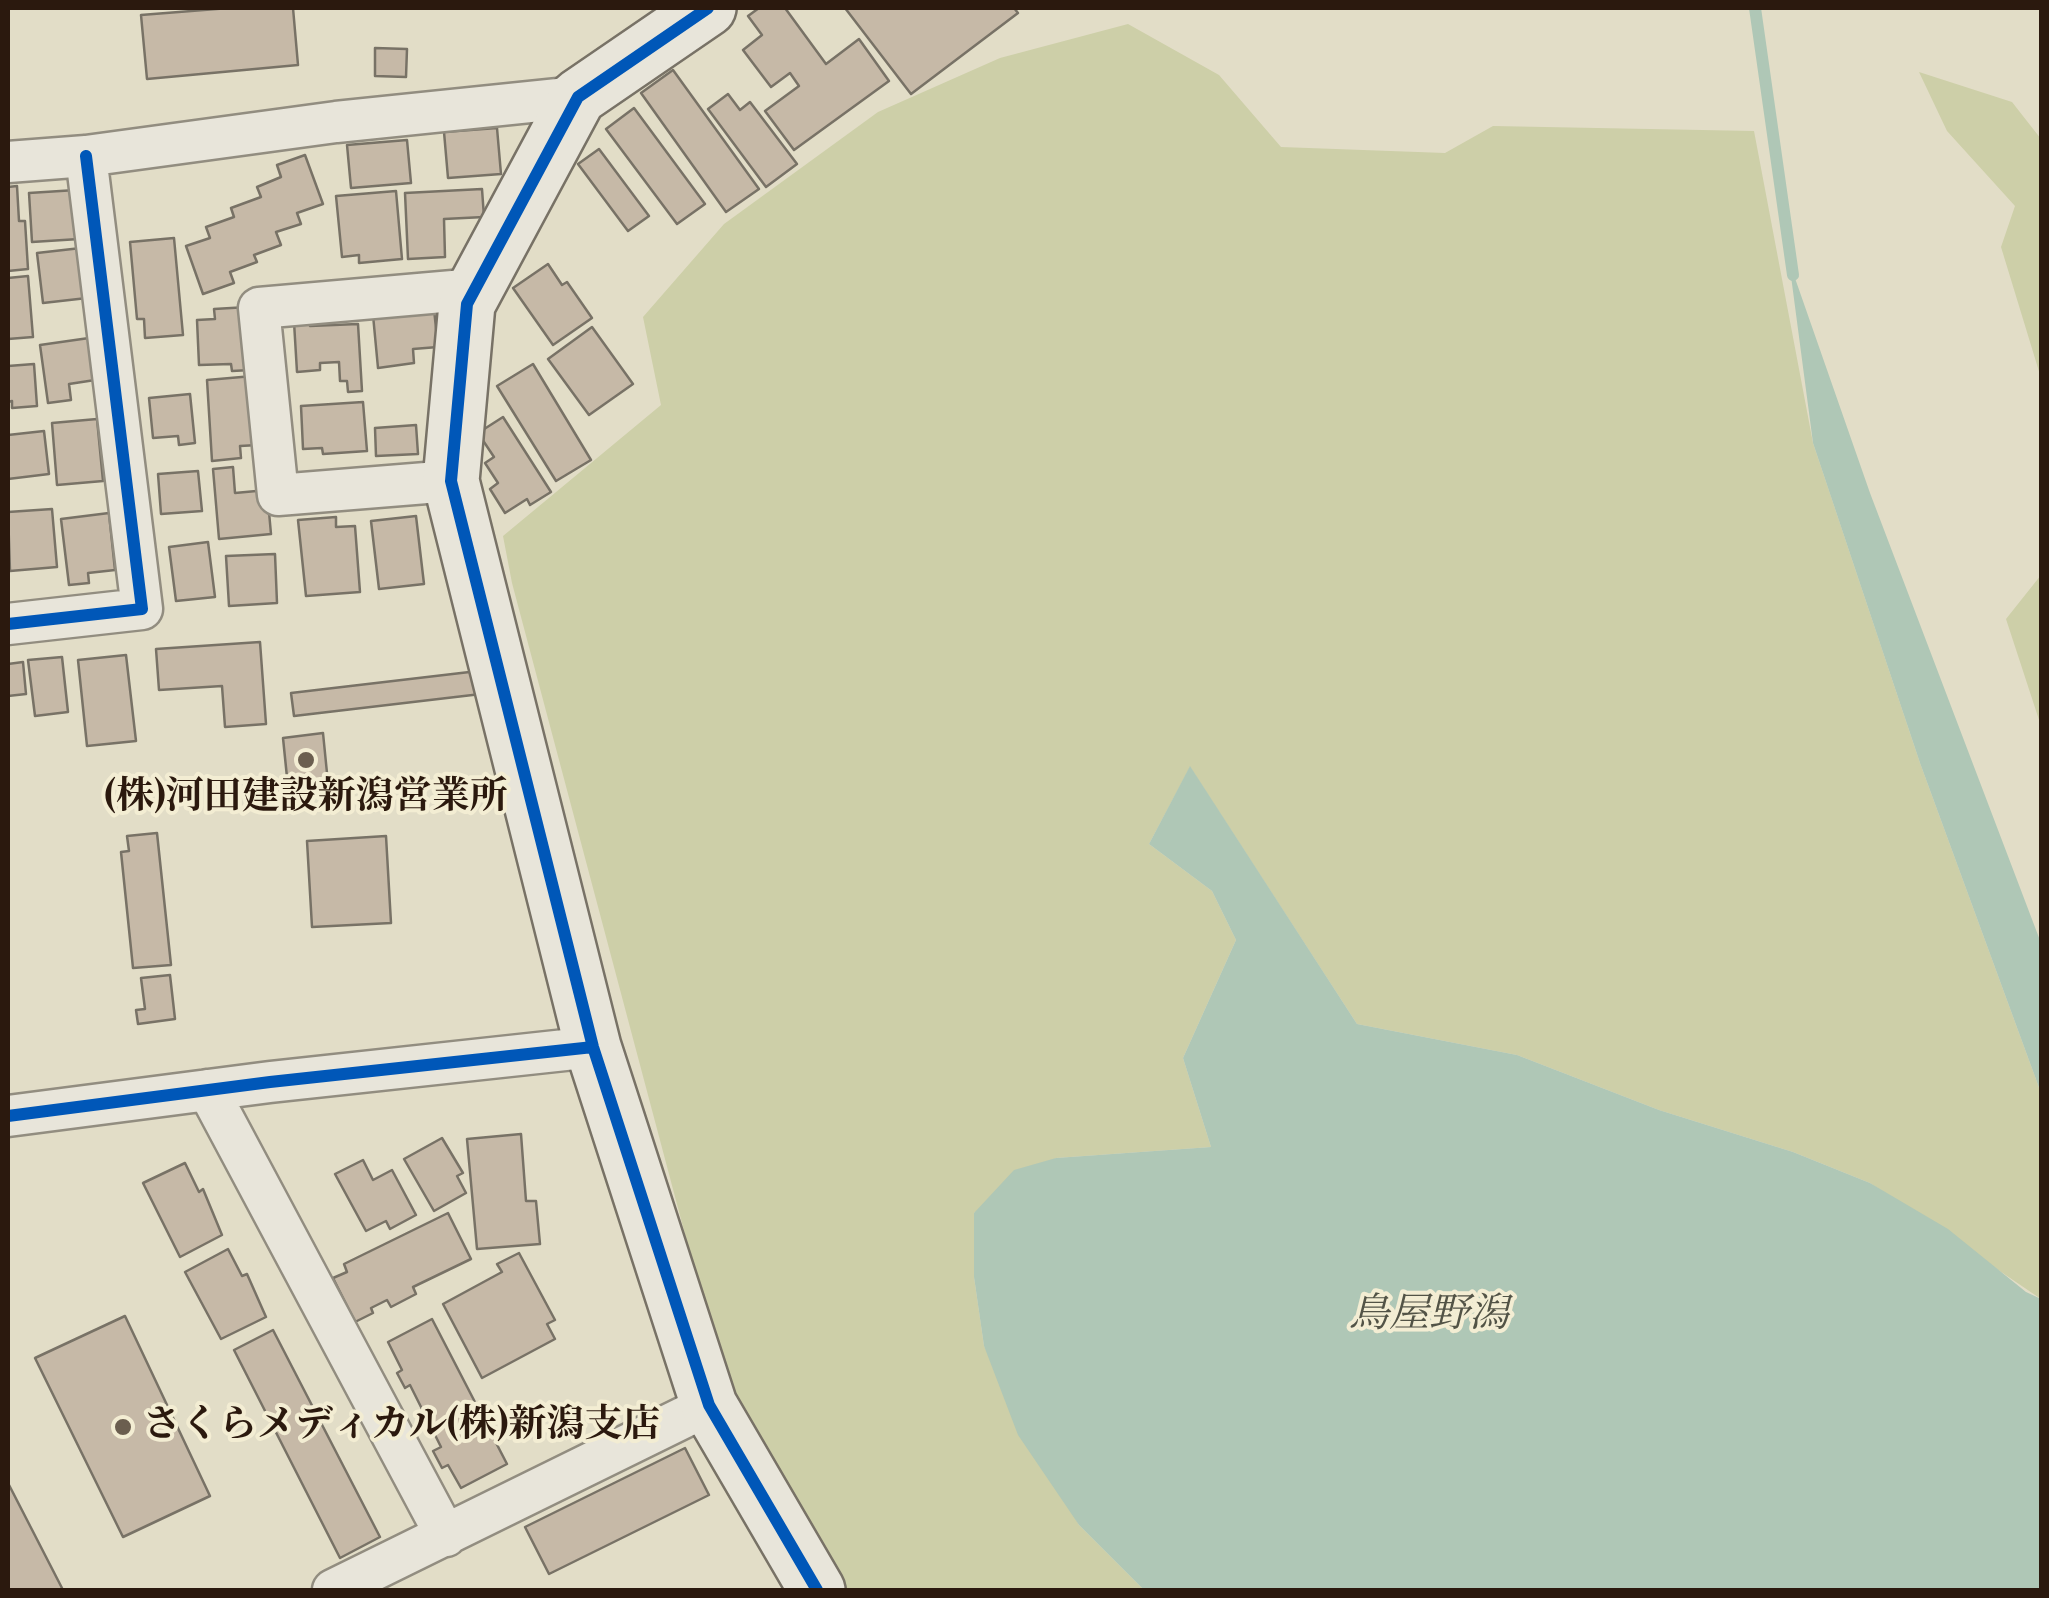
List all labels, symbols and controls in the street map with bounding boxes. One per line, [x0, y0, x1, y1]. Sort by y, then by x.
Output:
marker: (株)河田建設新潟営業所 [295, 749, 317, 771]
place label: (株)河田建設新潟営業所 [104, 776, 508, 822]
water label: 鳥屋野潟 [1349, 1292, 1509, 1340]
place label: さくらメディカル(株)新潟支店 [143, 1404, 660, 1450]
marker: さくらメディカル(株)新潟支店 [112, 1416, 134, 1438]

